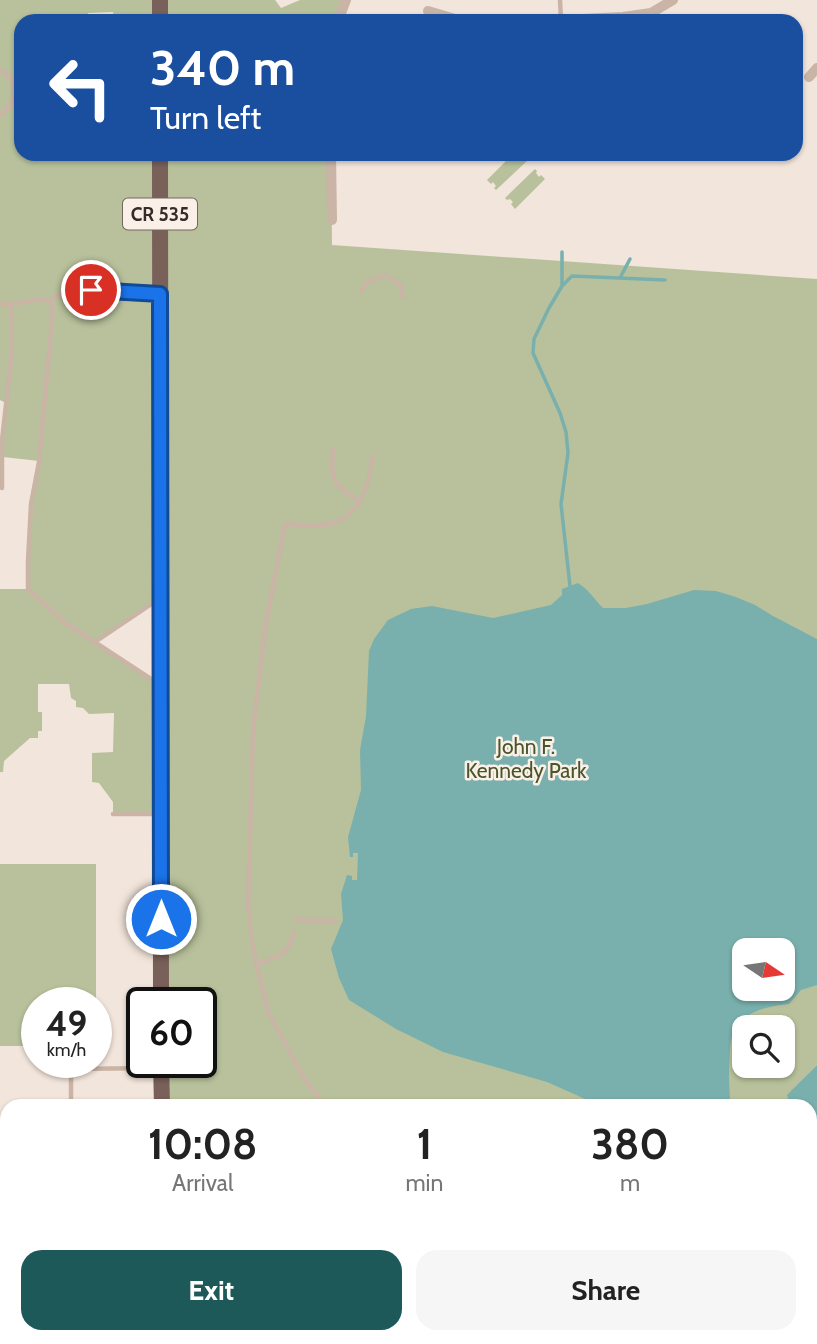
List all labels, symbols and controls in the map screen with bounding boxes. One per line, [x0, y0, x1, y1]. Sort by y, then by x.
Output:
text: 340 m [150, 38, 295, 97]
icon: left [35, 42, 126, 133]
text: Turn left [150, 98, 261, 137]
road number: CR 535 [123, 198, 197, 230]
pin [61, 260, 121, 320]
icon: arrive [72, 271, 110, 309]
park label: John F. Kennedy Park [466, 734, 587, 783]
position arrow [124, 882, 198, 956]
north arrow [732, 938, 794, 1001]
map controls [732, 938, 795, 1078]
speed limit sign: 60 [126, 987, 217, 1078]
text: 49 [46, 1002, 87, 1045]
button: search [732, 1015, 795, 1078]
text: km/h [47, 1039, 86, 1061]
text: 10:08 [148, 1118, 257, 1170]
text: 1 [417, 1118, 432, 1170]
text: 380 [591, 1118, 669, 1170]
text: Arrival [172, 1169, 233, 1197]
text: min [405, 1169, 443, 1197]
text: m [620, 1169, 640, 1197]
button: Exit [21, 1250, 402, 1330]
button: Share [416, 1250, 796, 1330]

